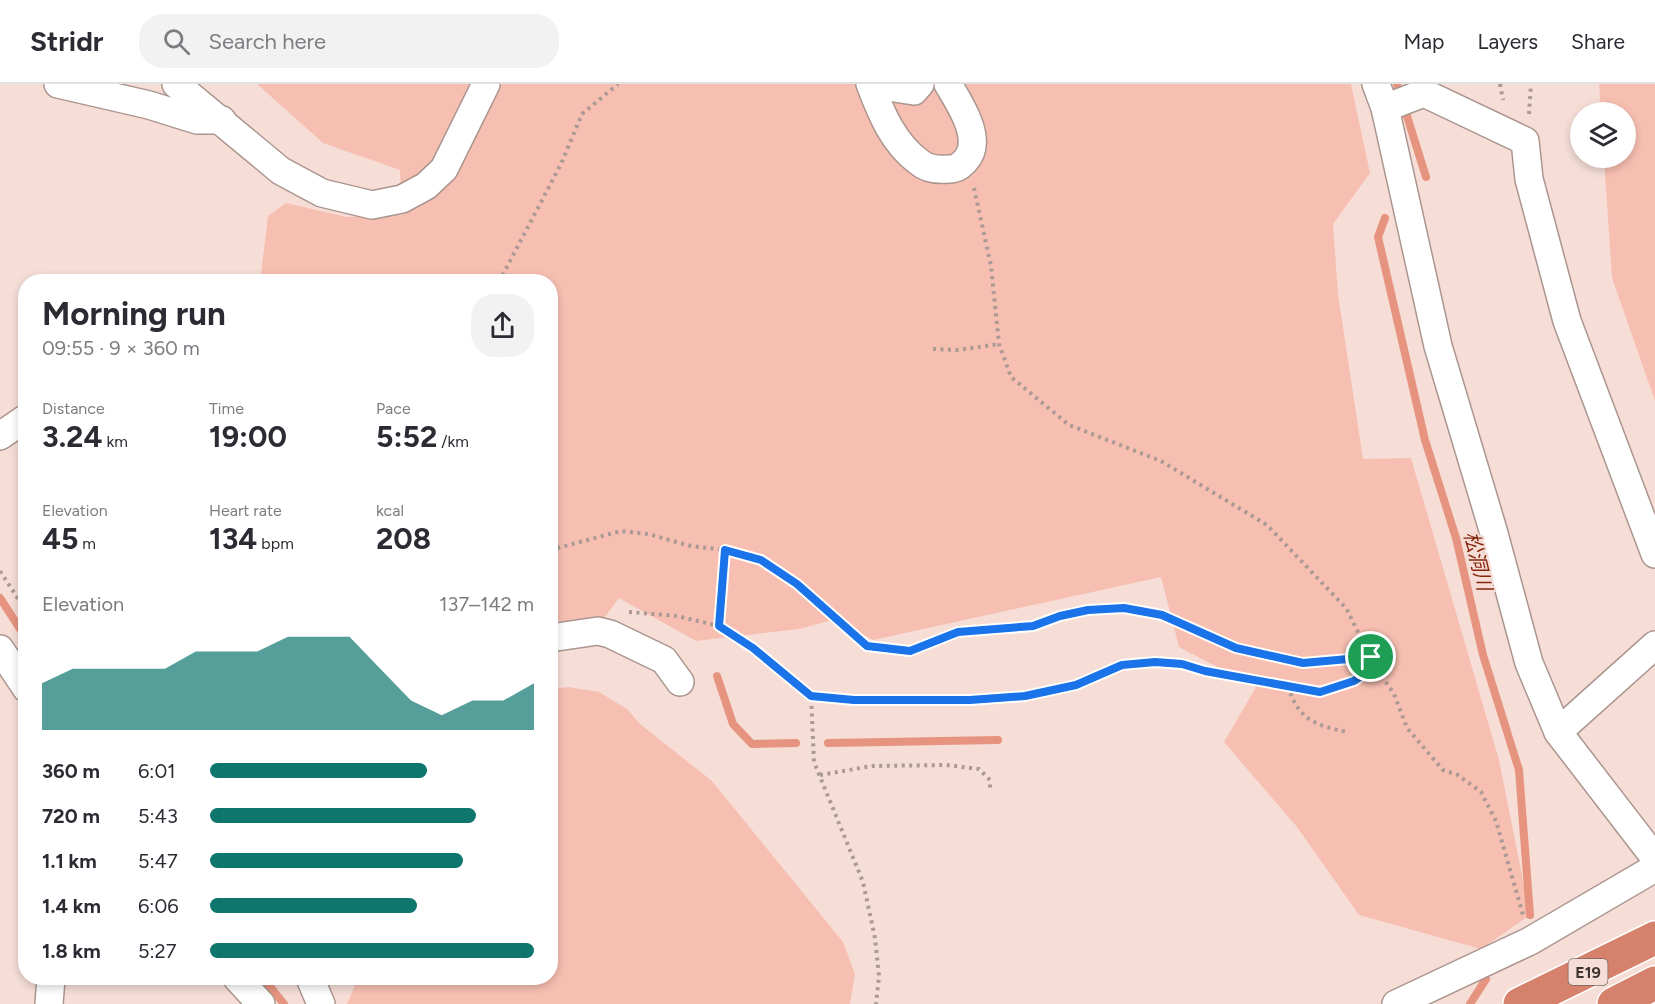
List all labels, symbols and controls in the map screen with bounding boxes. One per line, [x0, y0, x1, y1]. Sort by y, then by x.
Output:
search box [139, 14, 559, 68]
text: Stridr [30, 24, 103, 58]
icon: search [160, 25, 193, 58]
text: Search here [208, 28, 326, 55]
text: Map [1404, 29, 1444, 54]
text: Layers [1477, 29, 1538, 54]
text: Share [1571, 29, 1625, 54]
map controls [1570, 102, 1636, 168]
button: layers [1570, 102, 1636, 168]
text: Morning run [42, 294, 226, 333]
button: share [471, 294, 534, 357]
text: 09:55 · 9 × 360 m [42, 336, 200, 360]
text: Distance [42, 399, 105, 418]
text: Time [209, 399, 244, 418]
text: Pace [376, 399, 411, 418]
text: 3.24 [42, 418, 102, 455]
text: 19:00 [209, 418, 287, 455]
text: 5:52 [376, 418, 437, 455]
text: km [102, 432, 128, 451]
text: /km [437, 432, 469, 451]
text: Elevation [42, 501, 108, 520]
text: Heart rate [209, 501, 282, 520]
text: kcal [376, 501, 404, 520]
text: 45 [42, 520, 78, 557]
text: 134 [209, 520, 257, 557]
text: 208 [376, 520, 431, 557]
water label: 松洞川 [1459, 529, 1497, 595]
text: m [78, 534, 96, 553]
text: bpm [257, 534, 294, 553]
text: Elevation [42, 592, 124, 616]
text: 137–142 m [439, 592, 534, 616]
pin [1345, 631, 1396, 682]
icon: arrive [1354, 640, 1387, 673]
text: 360 m [42, 759, 100, 783]
text: 6:01 [138, 759, 175, 783]
text: 720 m [42, 804, 100, 828]
text: 5:43 [138, 804, 178, 828]
text: 1.1 km [42, 849, 97, 873]
text: 5:47 [138, 849, 178, 873]
text: 1.4 km [42, 894, 101, 918]
text: 6:06 [138, 894, 179, 918]
text: 1.8 km [42, 939, 101, 963]
text: 5:27 [138, 939, 176, 963]
road number: E19 [1568, 959, 1608, 985]

